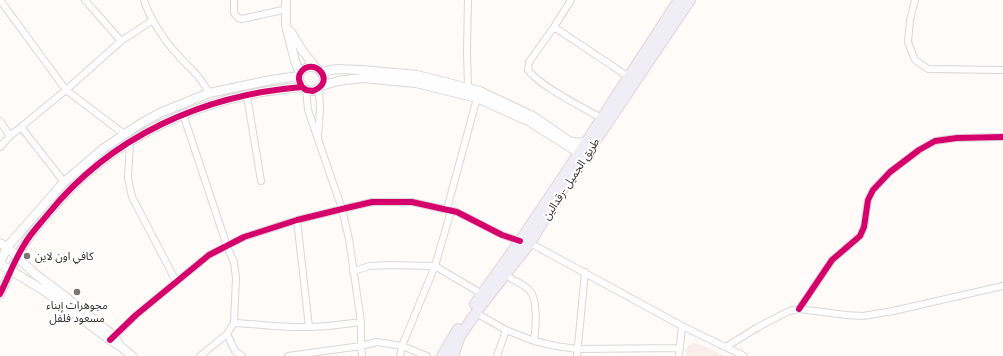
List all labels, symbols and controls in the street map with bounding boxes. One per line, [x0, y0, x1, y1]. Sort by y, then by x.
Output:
street label: طريق الجميل -رقدالين [540, 136, 602, 222]
place label: كافي اون لاين [35, 249, 94, 263]
marker: كافي اون لاين [22, 251, 32, 261]
marker: مجوهرات إبناء مسعود فلفل [72, 287, 82, 297]
place label: مجوهرات إبناء مسعود فلفل [46, 298, 108, 324]

